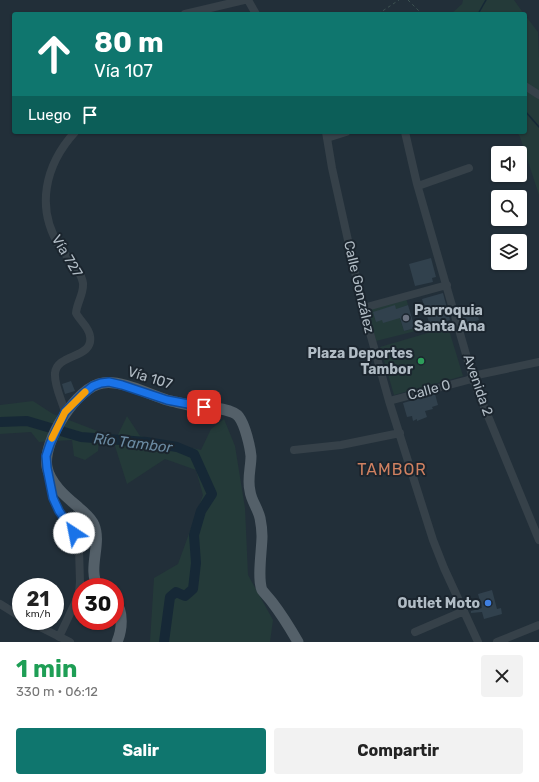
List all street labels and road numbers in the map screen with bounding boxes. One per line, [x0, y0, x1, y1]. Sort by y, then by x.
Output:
street label: Vía 727 [48, 232, 86, 280]
street label: Calle González [340, 239, 378, 335]
street label: Avenida 2 [460, 352, 496, 418]
street label: Vía 107 [126, 363, 174, 393]
street label: Calle 0 [406, 376, 453, 404]

